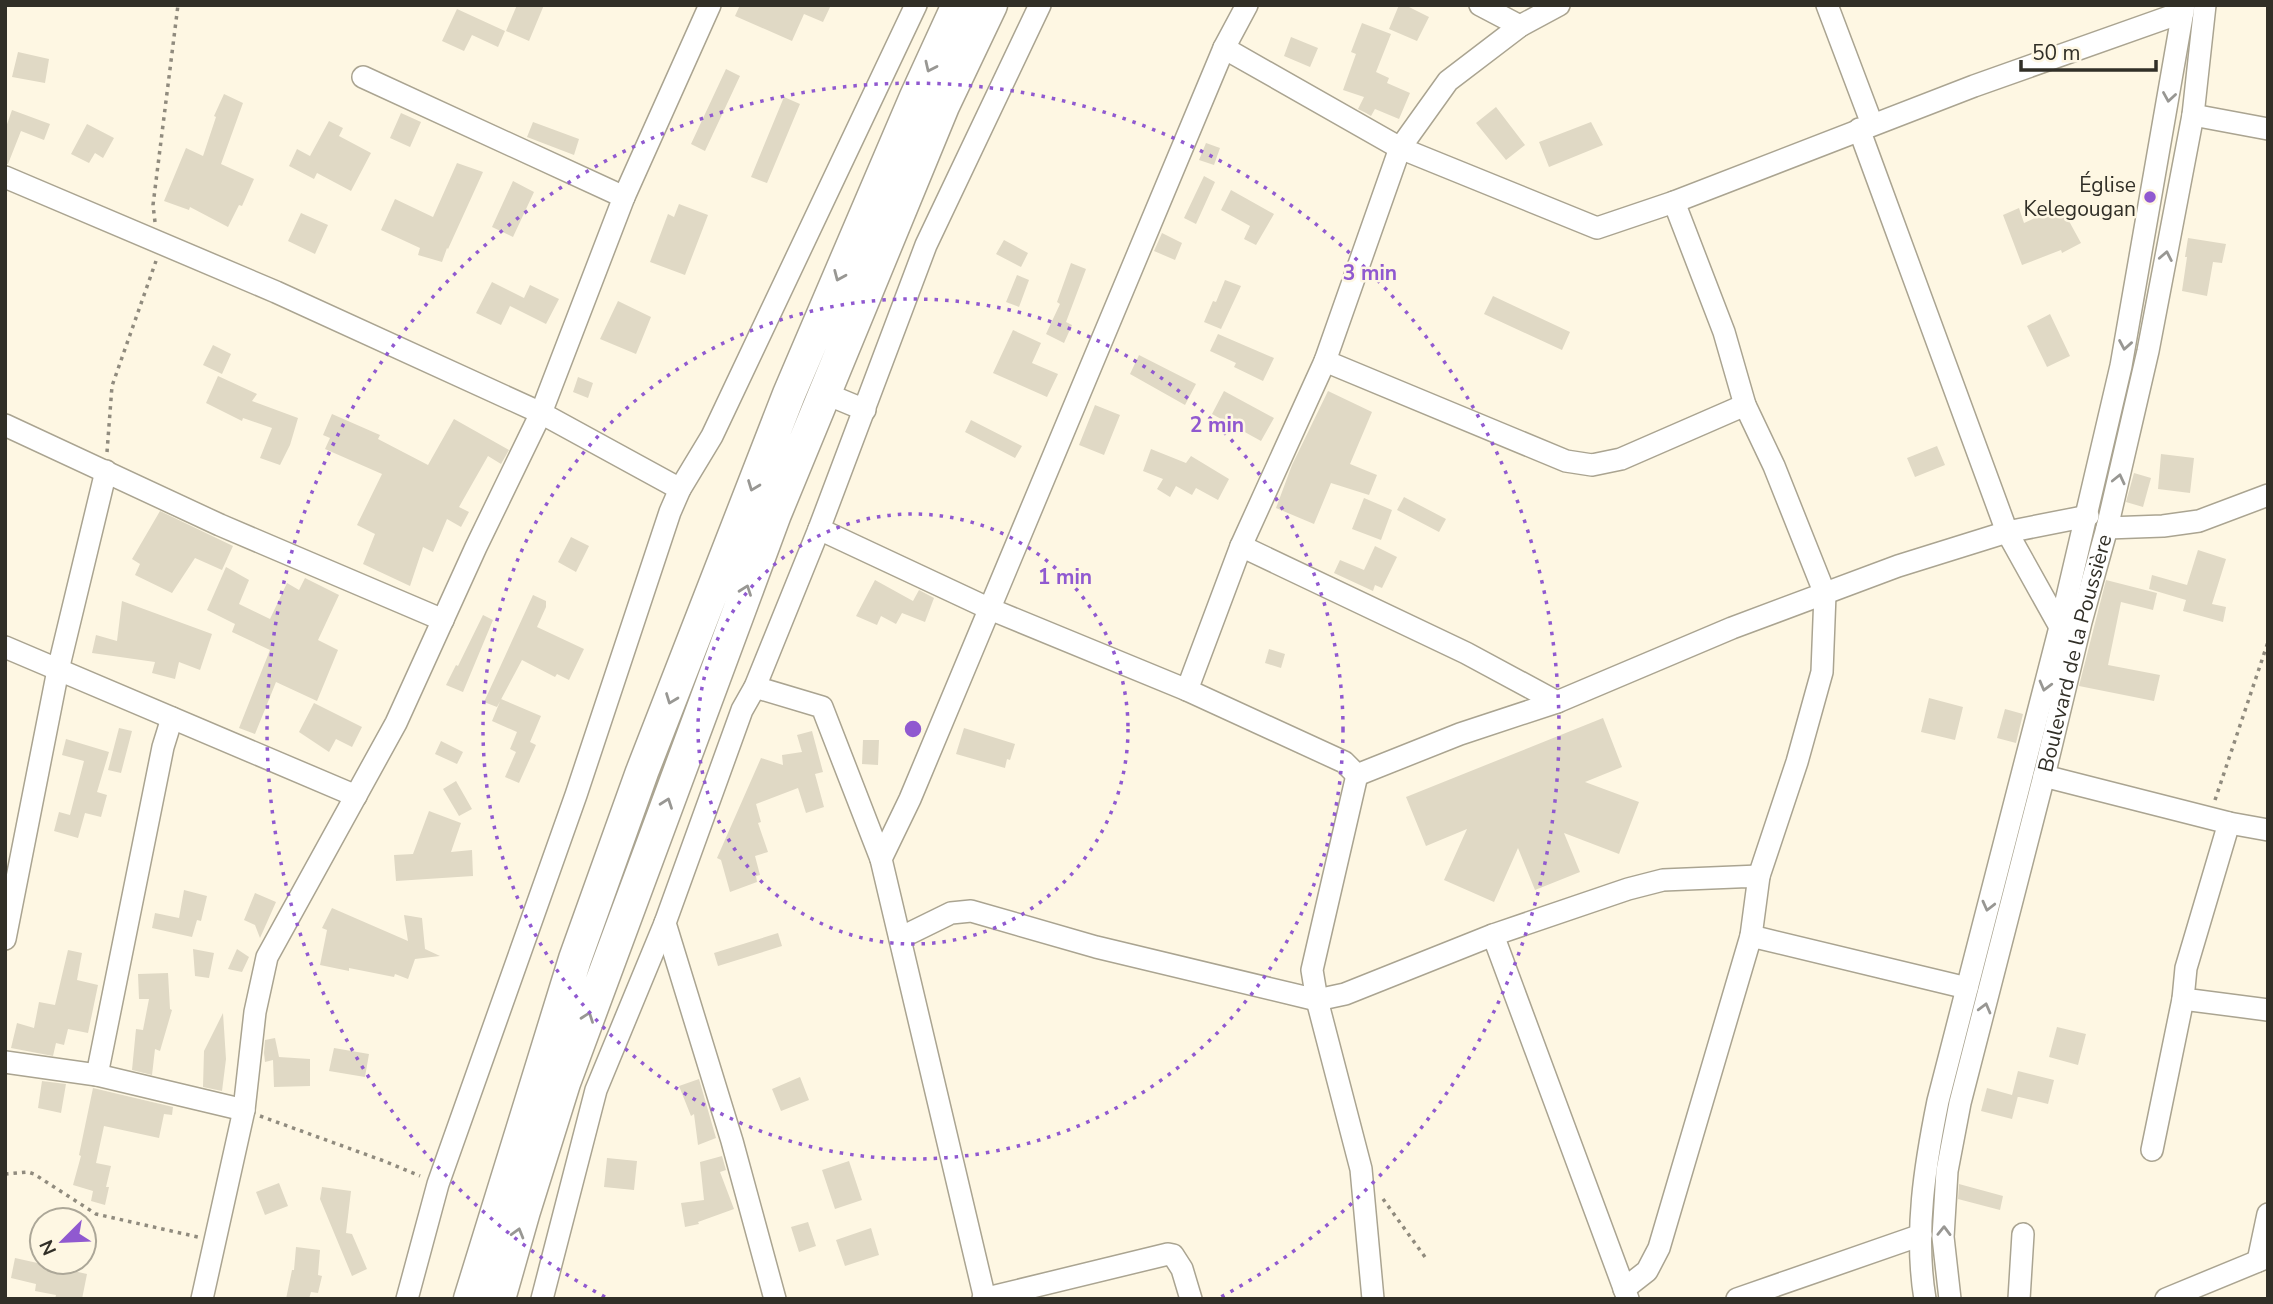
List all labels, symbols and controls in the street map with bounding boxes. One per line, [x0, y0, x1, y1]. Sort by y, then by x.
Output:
scale bar [2021, 28, 2156, 72]
text: 50 m [2032, 39, 2081, 67]
one-way arrow [924, 60, 938, 72]
one-way arrow [2162, 91, 2177, 103]
place label: Église Kelegougan [2024, 171, 2136, 223]
marker: Église Kelegougan [2142, 189, 2158, 205]
one-way arrow [2158, 250, 2173, 262]
text: 3 min [1343, 259, 1397, 287]
one-way arrow [834, 269, 848, 281]
one-way arrow [2118, 339, 2133, 351]
text: 2 min [1190, 411, 1244, 439]
one-way arrow [2110, 473, 2125, 485]
one-way arrow [747, 480, 761, 492]
street label: Boulevard de la Poussière [2031, 531, 2119, 775]
text: 1 min [1038, 563, 1092, 591]
one-way arrow [738, 585, 752, 597]
one-way arrow [2039, 679, 2053, 691]
one-way arrow [665, 692, 679, 704]
centre of rings [901, 717, 925, 741]
one-way arrow [659, 798, 673, 810]
one-way arrow [1981, 900, 1996, 912]
one-way arrow [1977, 1002, 1991, 1014]
one-way arrow [580, 1011, 594, 1023]
north arrow [28, 1206, 98, 1276]
one-way arrow [1936, 1225, 1951, 1236]
one-way arrow [509, 1227, 524, 1239]
text: N [34, 1236, 63, 1259]

